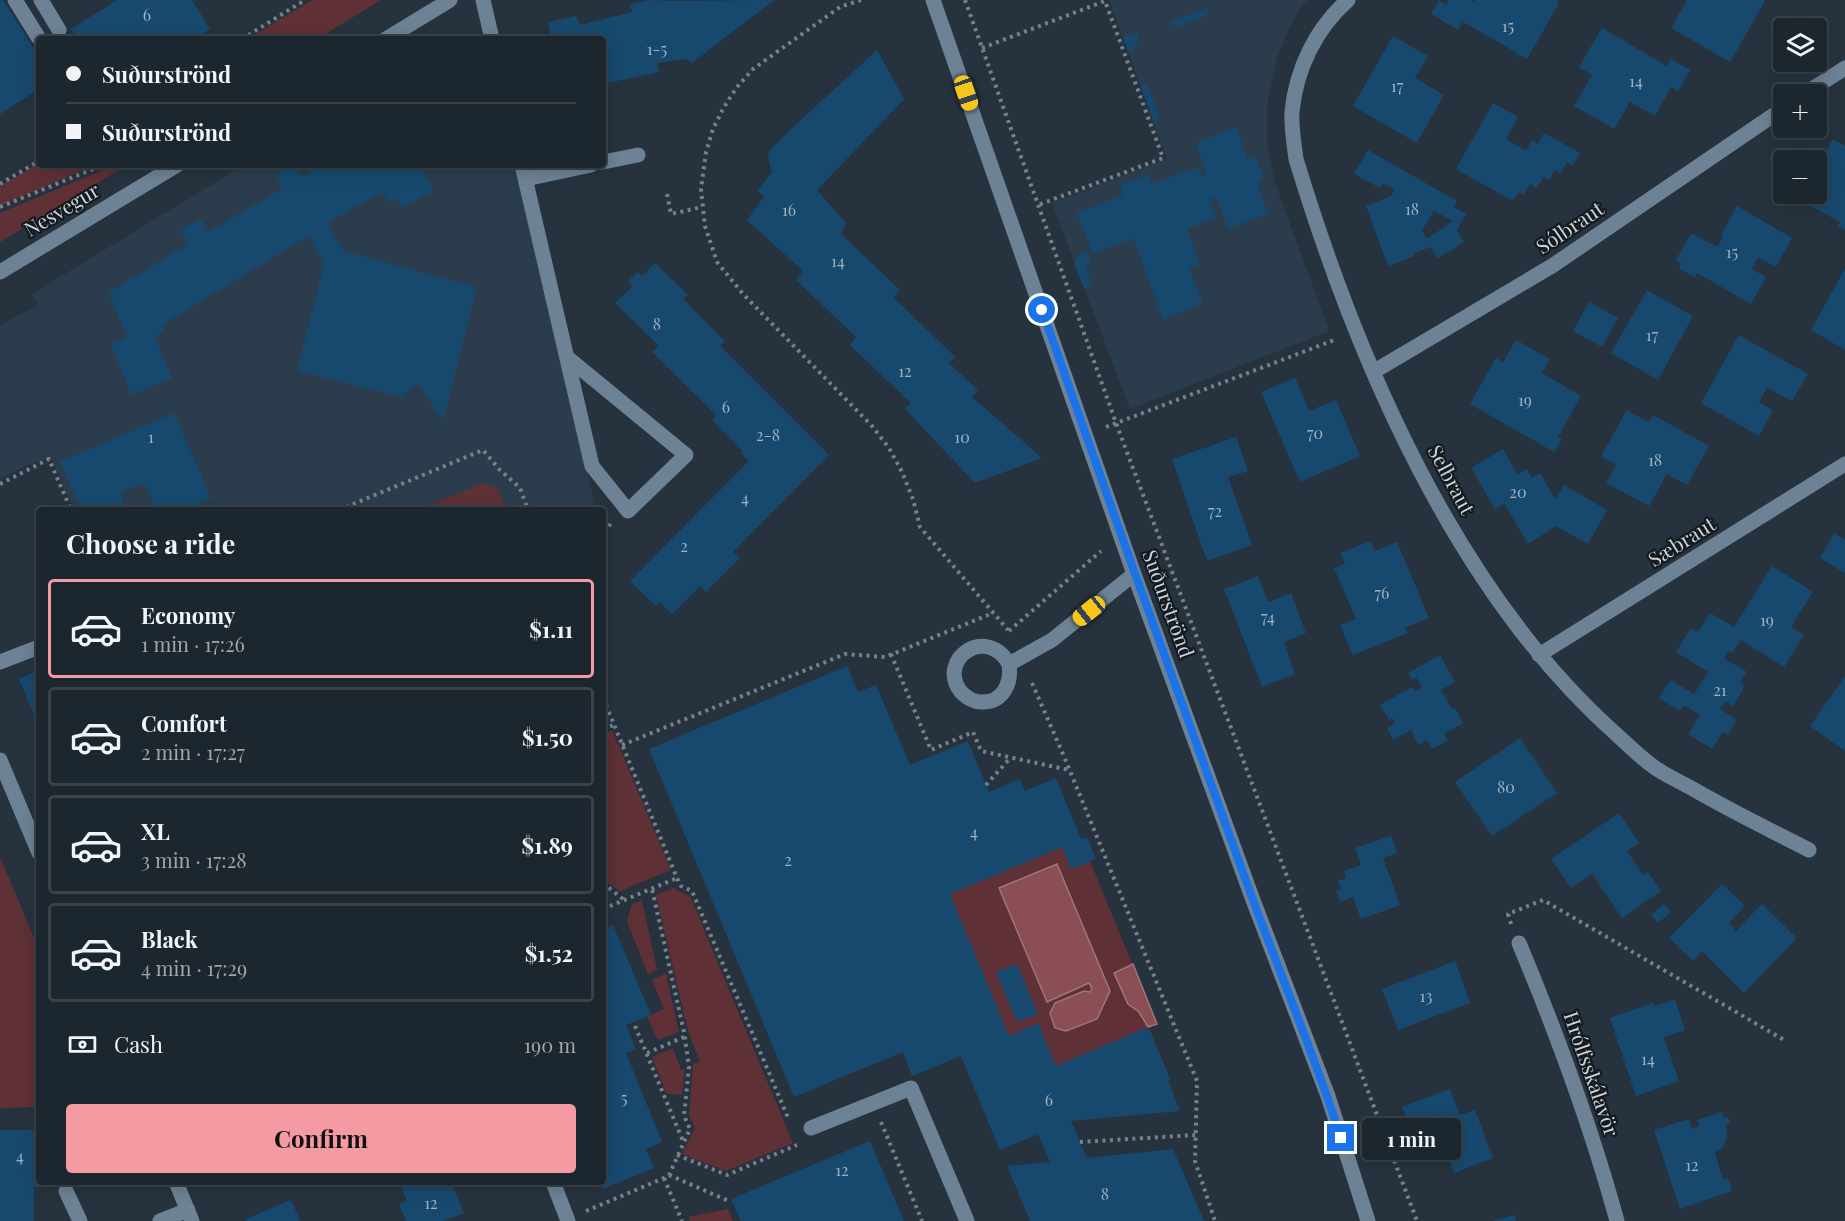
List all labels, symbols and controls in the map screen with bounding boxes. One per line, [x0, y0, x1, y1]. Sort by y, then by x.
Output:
house number: 6 [143, 4, 151, 25]
house number: 15 [1502, 15, 1514, 36]
map controls [1773, 18, 1827, 204]
button: layers [1773, 18, 1827, 72]
house number: 1-5 [647, 38, 667, 59]
text: Suðurströnd [102, 59, 231, 89]
house number: 14 [1629, 70, 1643, 91]
car [952, 73, 980, 113]
house number: 17 [1391, 75, 1404, 96]
button: + [1773, 84, 1827, 138]
text: Suðurströnd [102, 117, 231, 147]
button: − [1773, 150, 1827, 204]
street label: Nesvegur [18, 176, 104, 242]
street label: Sólbraut [1530, 194, 1609, 259]
house number: 18 [1405, 198, 1419, 219]
house number: 16 [782, 199, 796, 220]
house number: 15 [1726, 241, 1738, 262]
house number: 14 [831, 250, 845, 271]
route start [1028, 296, 1055, 323]
house number: 8 [653, 313, 661, 334]
house number: 17 [1646, 324, 1659, 345]
house number: 12 [898, 360, 912, 381]
house number: 19 [1518, 389, 1532, 410]
house number: 6 [722, 396, 730, 417]
house number: 70 [1307, 422, 1323, 443]
house number: 2-8 [756, 424, 780, 445]
house number: 1 [148, 426, 154, 447]
house number: 10 [954, 426, 970, 447]
street label: Selbraut [1423, 440, 1482, 520]
house number: 18 [1648, 449, 1662, 470]
house number: 20 [1509, 481, 1527, 502]
house number: 4 [741, 487, 749, 508]
house number: 72 [1208, 500, 1222, 521]
street label: Sæbraut [1642, 509, 1721, 572]
text: Choose a ride [66, 525, 235, 561]
house number: 2 [680, 535, 688, 556]
street label: Suðurströnd [1137, 546, 1202, 662]
house number: 76 [1375, 582, 1389, 603]
car [1069, 593, 1109, 629]
text: Economy [141, 600, 235, 630]
icon: car [69, 602, 123, 656]
house number: 74 [1261, 606, 1275, 627]
house number: 19 [1760, 609, 1774, 630]
text: $1.11 [529, 614, 573, 644]
text: 1 min · 17:26 [141, 630, 245, 657]
house number: 21 [1713, 679, 1727, 700]
text: Comfort [141, 708, 227, 738]
icon: car [69, 710, 123, 764]
text: $1.50 [522, 722, 573, 752]
text: 2 min · 17:27 [141, 738, 245, 765]
house number: 80 [1497, 776, 1515, 797]
text: XL [141, 816, 170, 846]
icon: car [69, 818, 123, 872]
house number: 4 [970, 821, 978, 842]
text: $1.89 [521, 830, 573, 860]
text: 3 min · 17:28 [141, 846, 247, 873]
house number: 2 [784, 849, 792, 870]
text: Black [141, 924, 198, 954]
icon: car [69, 926, 123, 980]
text: $1.52 [525, 938, 573, 968]
text: 4 min · 17:29 [141, 954, 247, 981]
house number: 13 [1420, 985, 1432, 1006]
street label: Hrólfsskálavör [1558, 1007, 1626, 1140]
icon: cash [66, 1028, 99, 1061]
text: Cash [114, 1029, 163, 1059]
text: 190 m [524, 1031, 576, 1058]
house number: 14 [1641, 1048, 1655, 1069]
house number: 5 [621, 1087, 627, 1108]
house number: 6 [1045, 1089, 1053, 1110]
button: Confirm [66, 1104, 576, 1173]
callout: 1 min [1362, 1117, 1461, 1159]
route end [1327, 1124, 1354, 1151]
text: 1 min [1387, 1125, 1436, 1152]
house number: 4 [16, 1145, 24, 1166]
house number: 12 [1685, 1154, 1699, 1175]
house number: 12 [835, 1159, 849, 1180]
house number: 8 [1101, 1183, 1109, 1204]
house number: 12 [424, 1192, 438, 1213]

